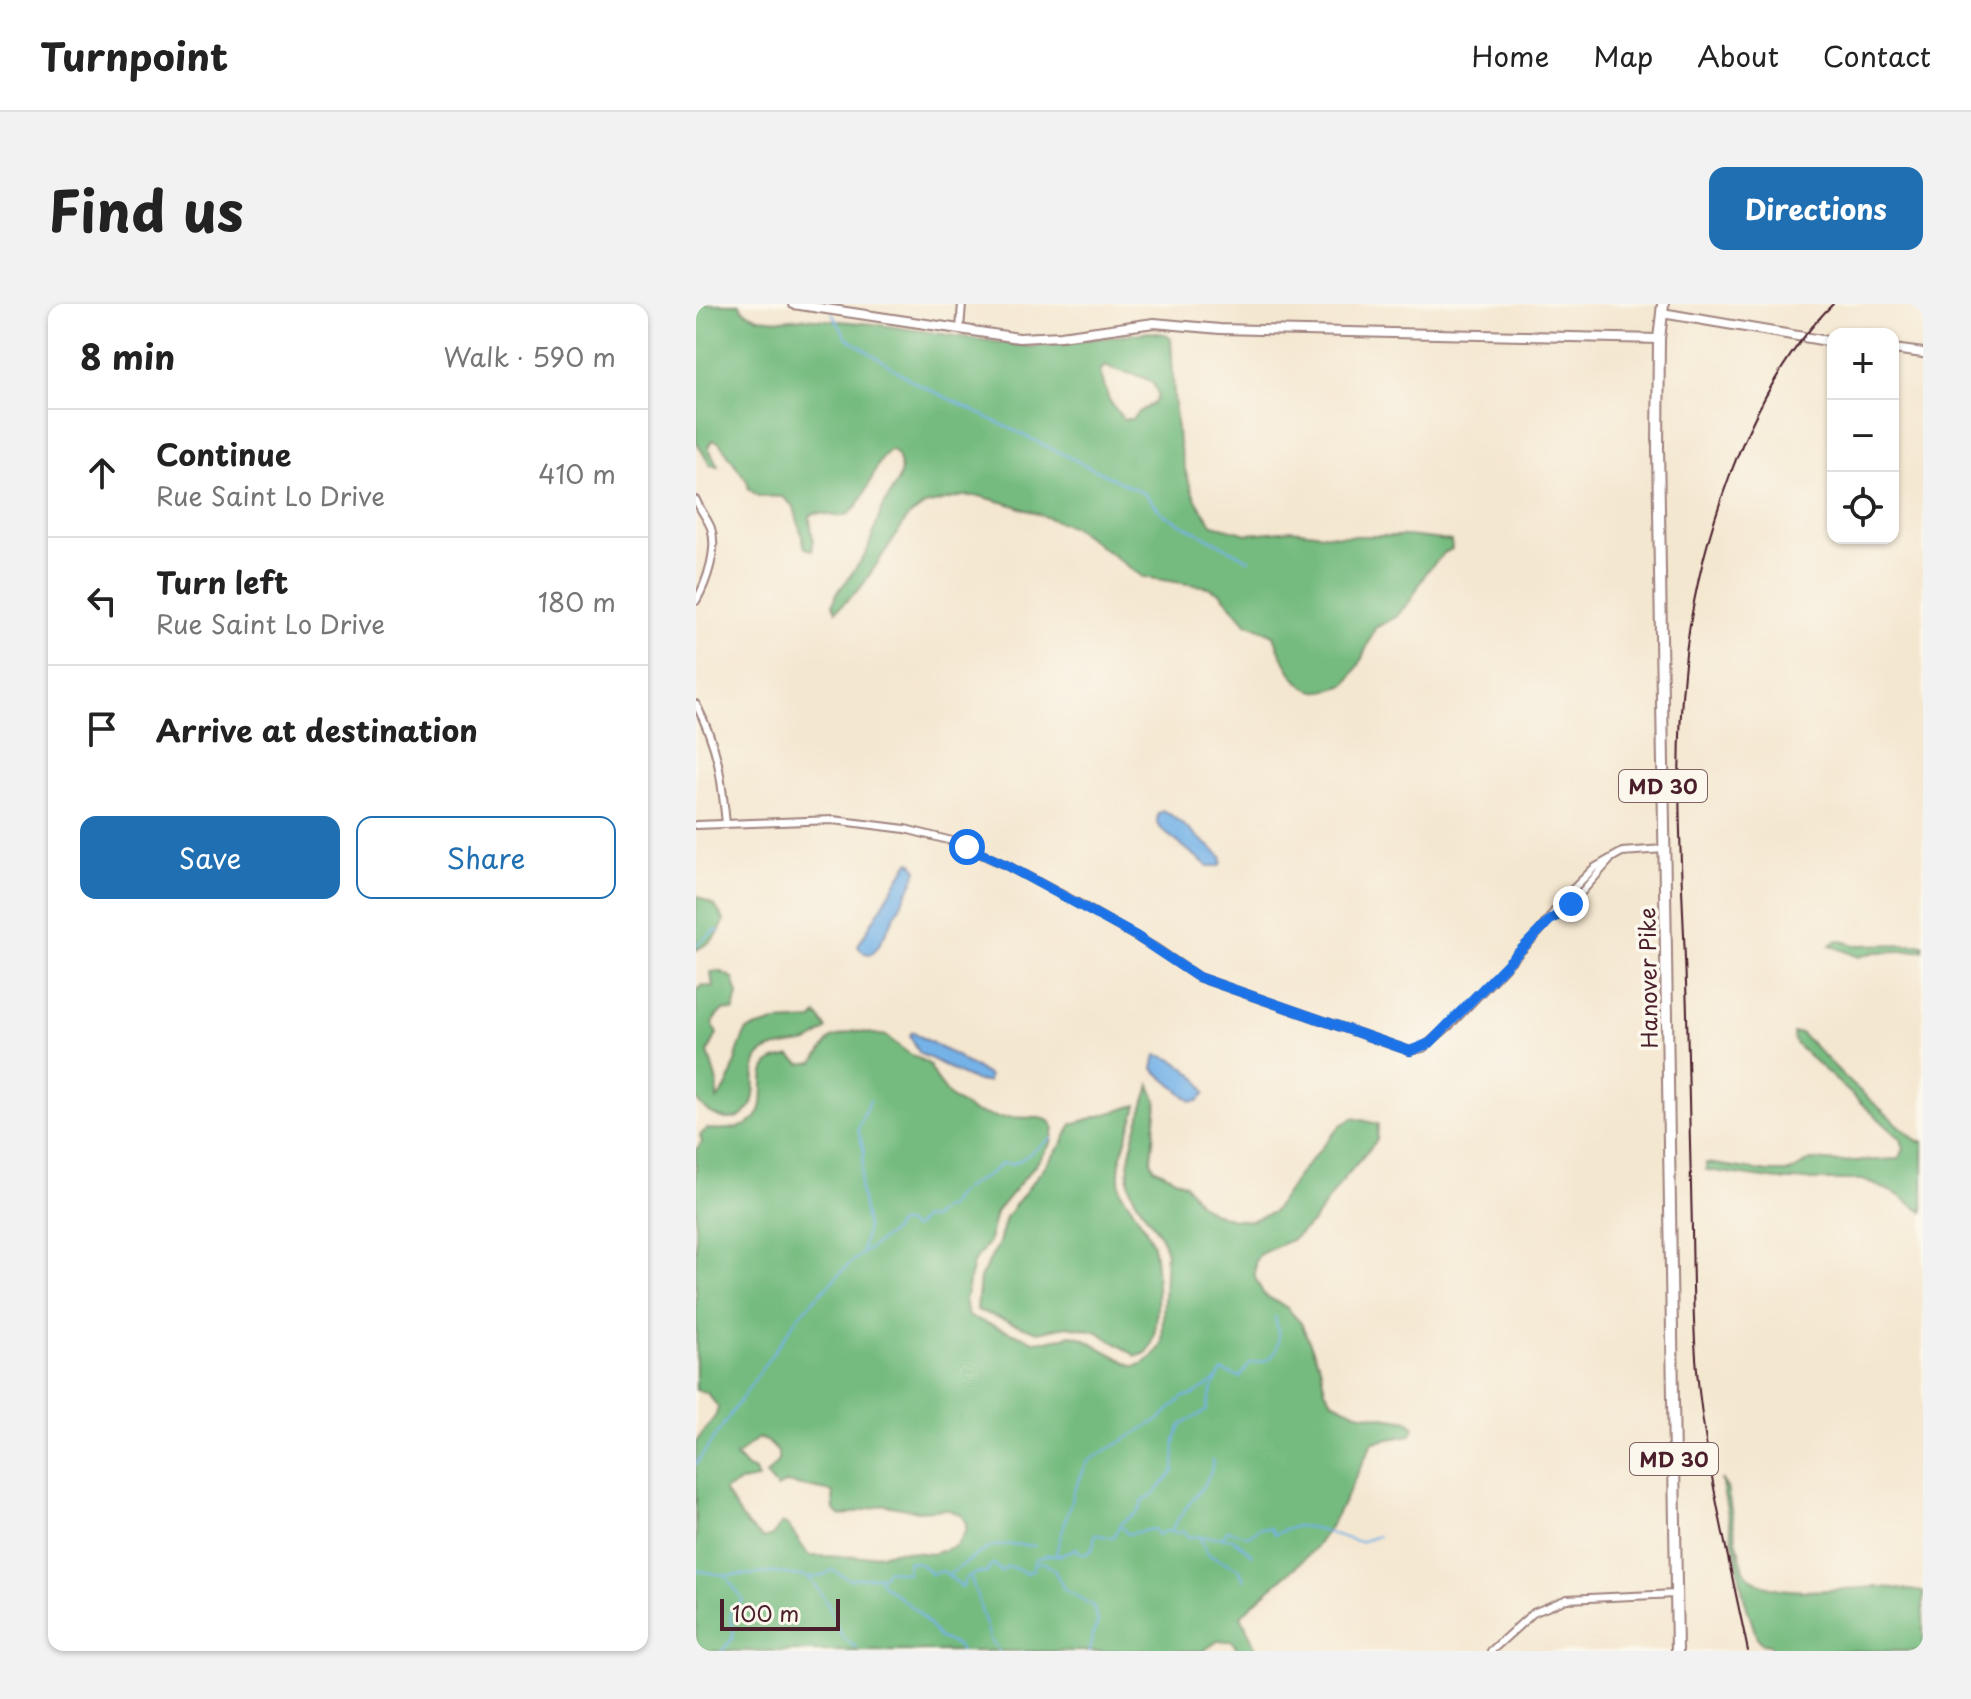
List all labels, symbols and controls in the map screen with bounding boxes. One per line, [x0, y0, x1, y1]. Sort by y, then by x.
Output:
text: Turnpoint [40, 27, 228, 84]
text: Home [1471, 34, 1549, 77]
text: Map [1593, 34, 1653, 77]
text: About [1697, 34, 1779, 77]
text: Contact [1823, 34, 1931, 77]
text: Find us [48, 166, 244, 251]
button: Directions [1709, 167, 1923, 250]
map controls [1827, 328, 1899, 544]
button: + [1827, 328, 1899, 400]
text: 8 min [80, 330, 175, 382]
text: Walk · 590 m [443, 337, 616, 376]
button: − [1827, 400, 1899, 472]
text: Continue [156, 431, 291, 476]
icon: ahead [80, 451, 124, 495]
text: 410 m [538, 454, 616, 493]
button: locate [1827, 472, 1899, 544]
text: Rue Saint Lo Drive [156, 476, 385, 515]
text: Turn left [156, 559, 288, 604]
icon: left [80, 579, 124, 623]
text: 180 m [538, 582, 616, 621]
text: Rue Saint Lo Drive [156, 604, 385, 643]
icon: arrive [80, 707, 124, 751]
text: Arrive at destination [156, 707, 478, 752]
road number: MD 30 [1619, 770, 1707, 802]
button: Save [80, 816, 340, 899]
button: Share [356, 816, 616, 899]
route start [949, 829, 985, 865]
route end [1553, 886, 1589, 922]
street label: Hanover Pike [1629, 907, 1665, 1049]
road number: MD 30 [1630, 1443, 1718, 1475]
scale bar [720, 1595, 840, 1631]
text: 100 m [732, 1596, 799, 1629]

